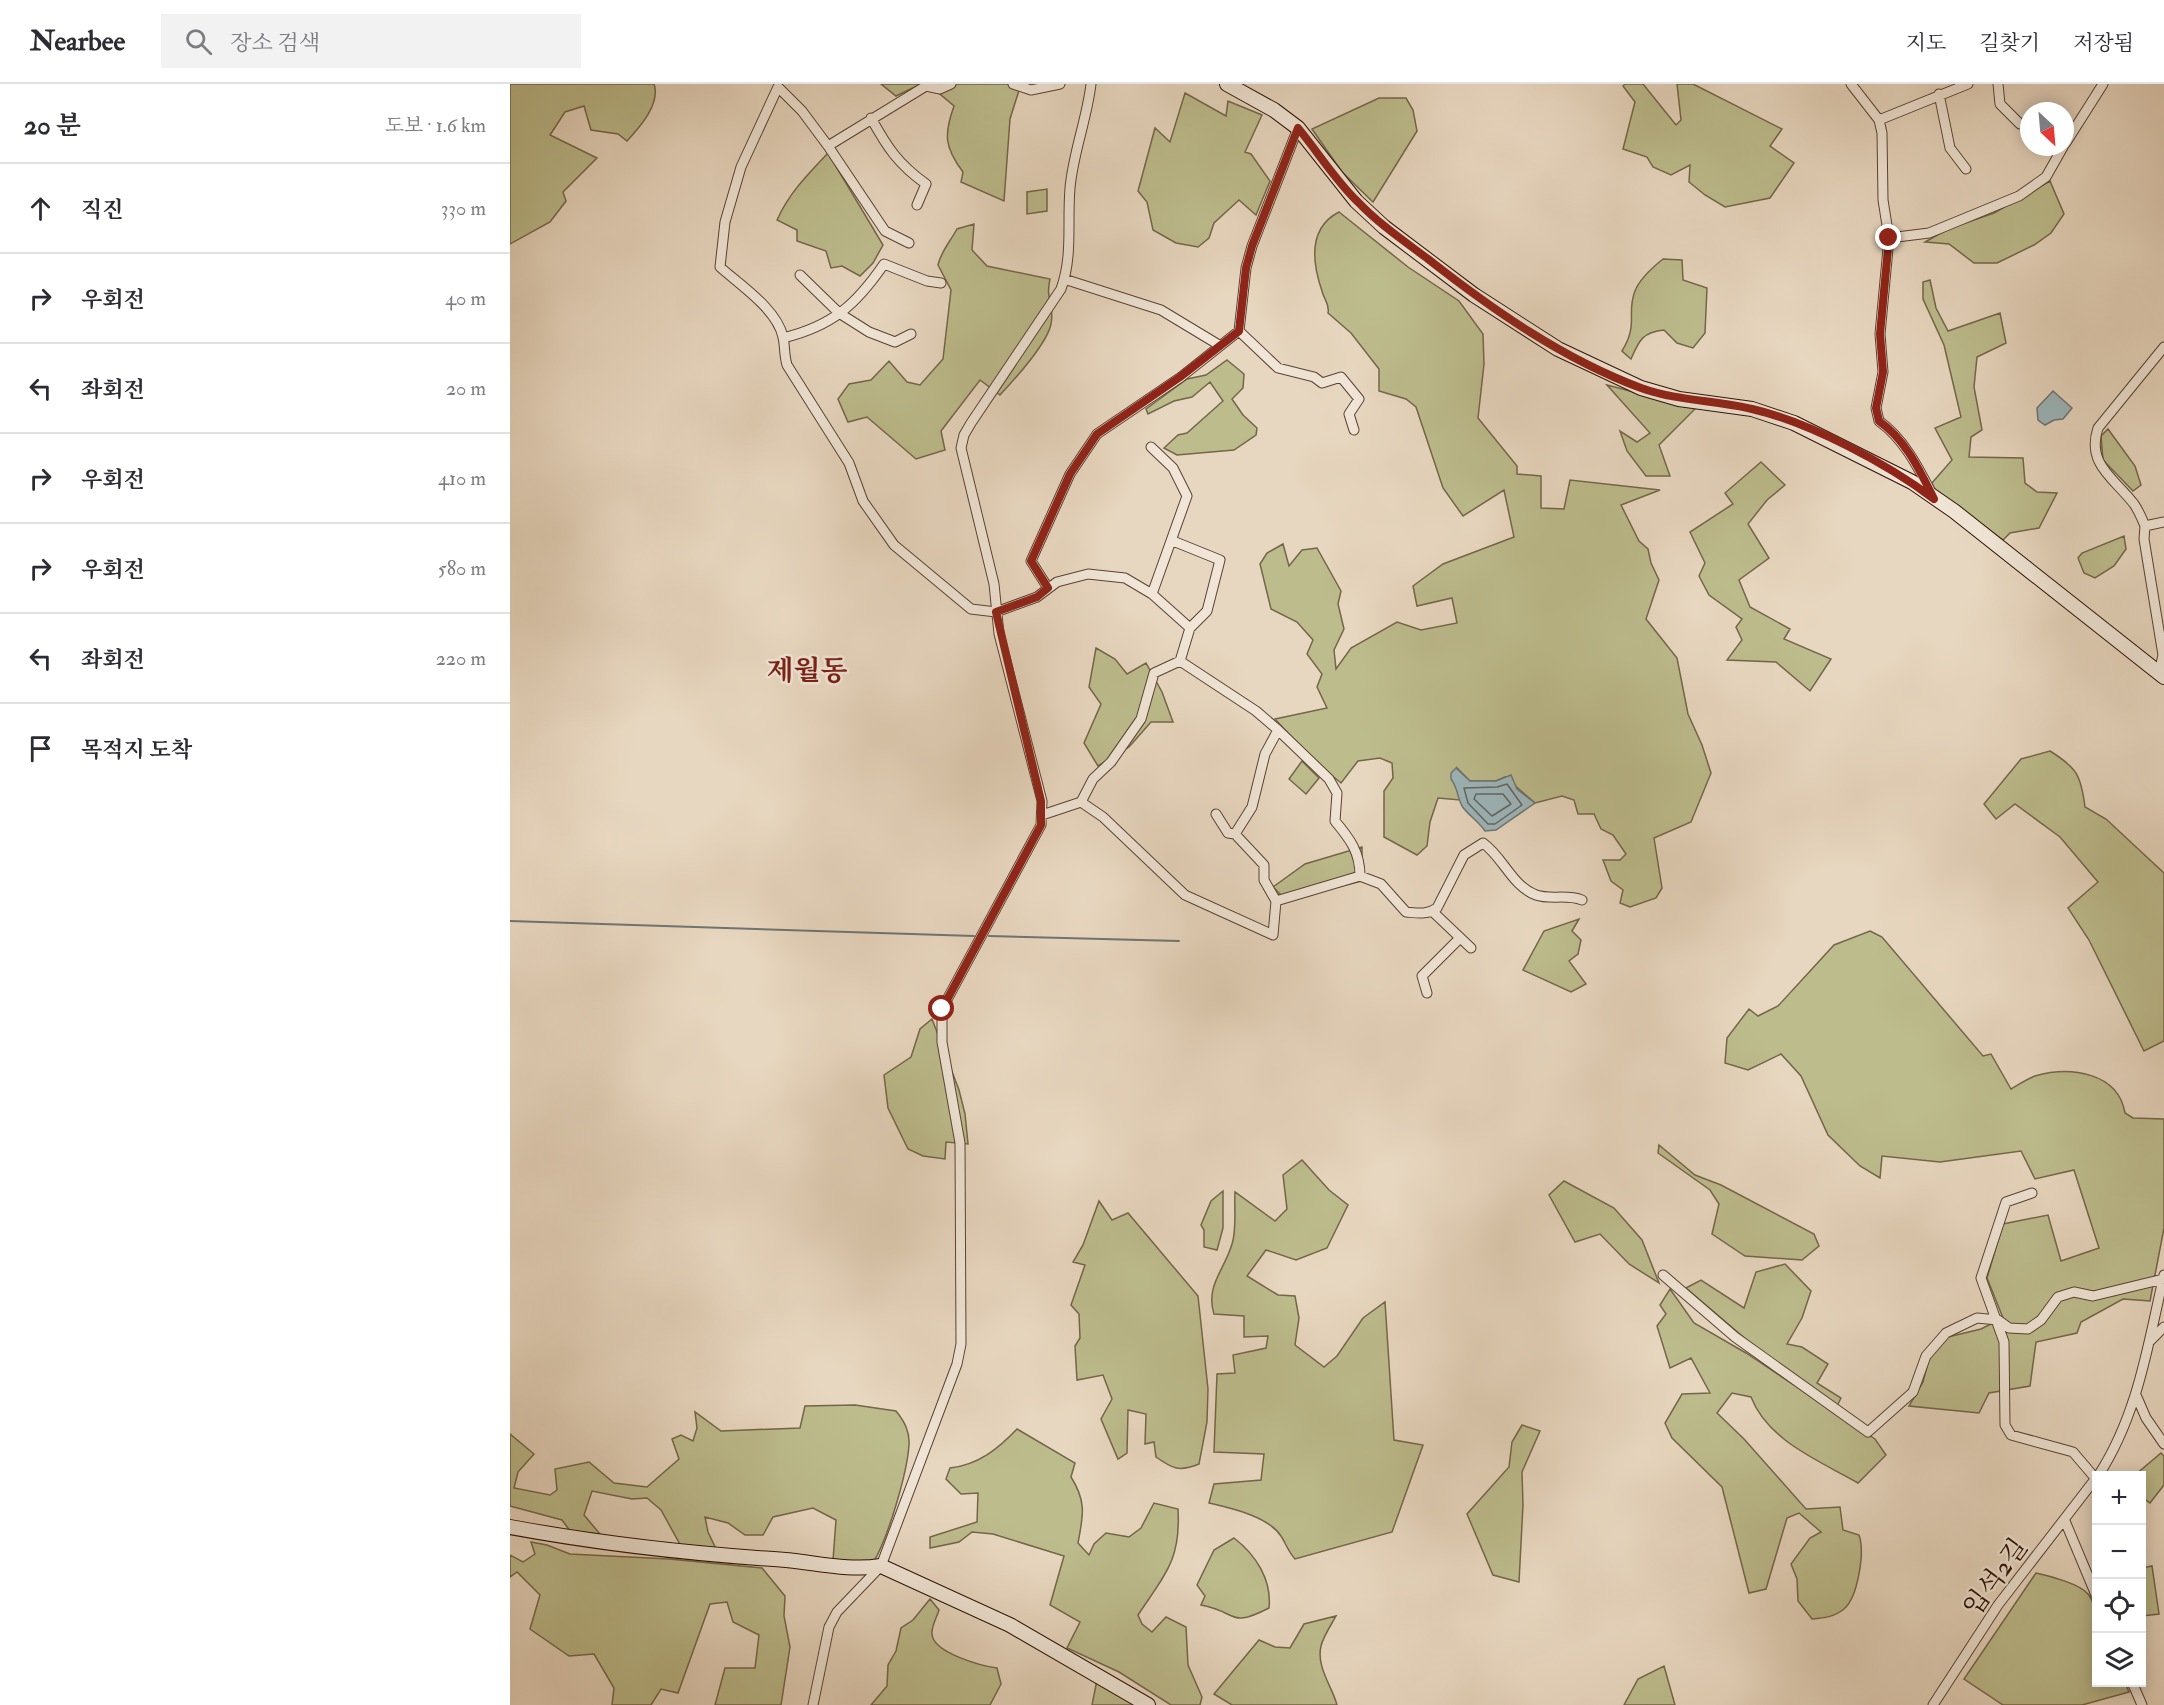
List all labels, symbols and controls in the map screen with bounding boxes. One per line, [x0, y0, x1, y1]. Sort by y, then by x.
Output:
search box [161, 14, 581, 68]
text: Nearbee [30, 24, 125, 59]
icon: search [182, 25, 215, 58]
text: 장소 검색 [230, 29, 320, 57]
text: 지도 [1906, 30, 1946, 57]
text: 길찾기 [1979, 30, 2040, 57]
text: 저장됨 [2073, 30, 2134, 57]
north arrow [2020, 102, 2074, 156]
text: 20 분 [24, 110, 81, 142]
text: 도보 · 1.6 km [385, 113, 486, 138]
icon: ahead [24, 192, 57, 225]
text: 직진 [81, 196, 124, 224]
text: 330 m [441, 196, 486, 221]
route end [1875, 224, 1901, 250]
icon: right [24, 282, 57, 315]
text: 우회전 [81, 286, 145, 314]
text: 40 m [445, 286, 486, 311]
icon: left [24, 372, 57, 405]
text: 좌회전 [81, 376, 145, 404]
text: 20 m [446, 376, 486, 401]
icon: right [24, 462, 57, 495]
text: 우회전 [81, 466, 145, 494]
text: 410 m [438, 466, 486, 491]
icon: right [24, 552, 57, 585]
text: 우회전 [81, 556, 145, 584]
text: 580 m [438, 556, 486, 581]
icon: left [24, 642, 57, 675]
text: 좌회전 [81, 646, 145, 674]
text: 220 m [436, 646, 486, 671]
district label: 제월동 [766, 654, 848, 689]
icon: arrive [24, 732, 57, 765]
text: 목적지 도착 [81, 736, 192, 764]
route start [928, 995, 954, 1021]
map controls [2092, 1471, 2146, 1687]
button: + [2092, 1471, 2146, 1525]
button: − [2092, 1525, 2146, 1579]
street label: 입석2길 [1957, 1532, 2035, 1623]
button: locate [2092, 1579, 2146, 1633]
button: layers [2092, 1633, 2146, 1687]

